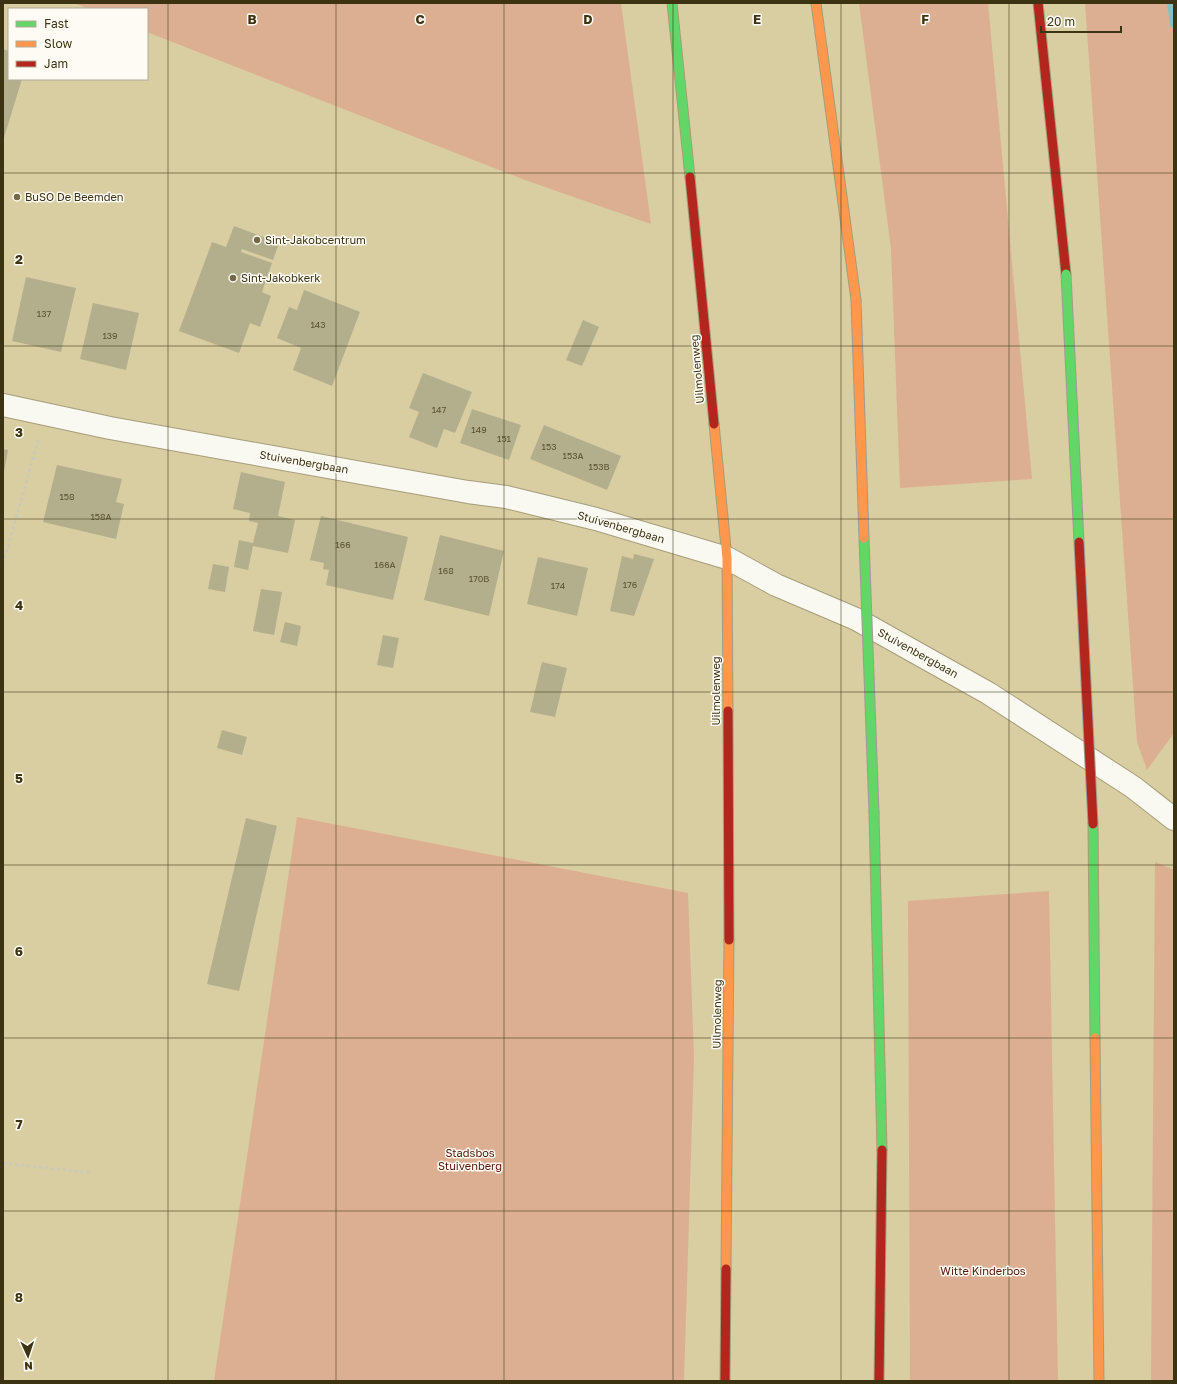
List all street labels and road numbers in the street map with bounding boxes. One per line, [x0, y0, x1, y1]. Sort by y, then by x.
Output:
street label: Uilmolenweg [687, 334, 706, 404]
street label: Stuivenbergbaan [259, 447, 350, 476]
street label: Stuivenbergbaan [576, 508, 666, 545]
street label: Stuivenbergbaan [876, 625, 961, 680]
street label: Uilmolenweg [709, 656, 722, 726]
street label: Uilmolenweg [709, 979, 724, 1049]

